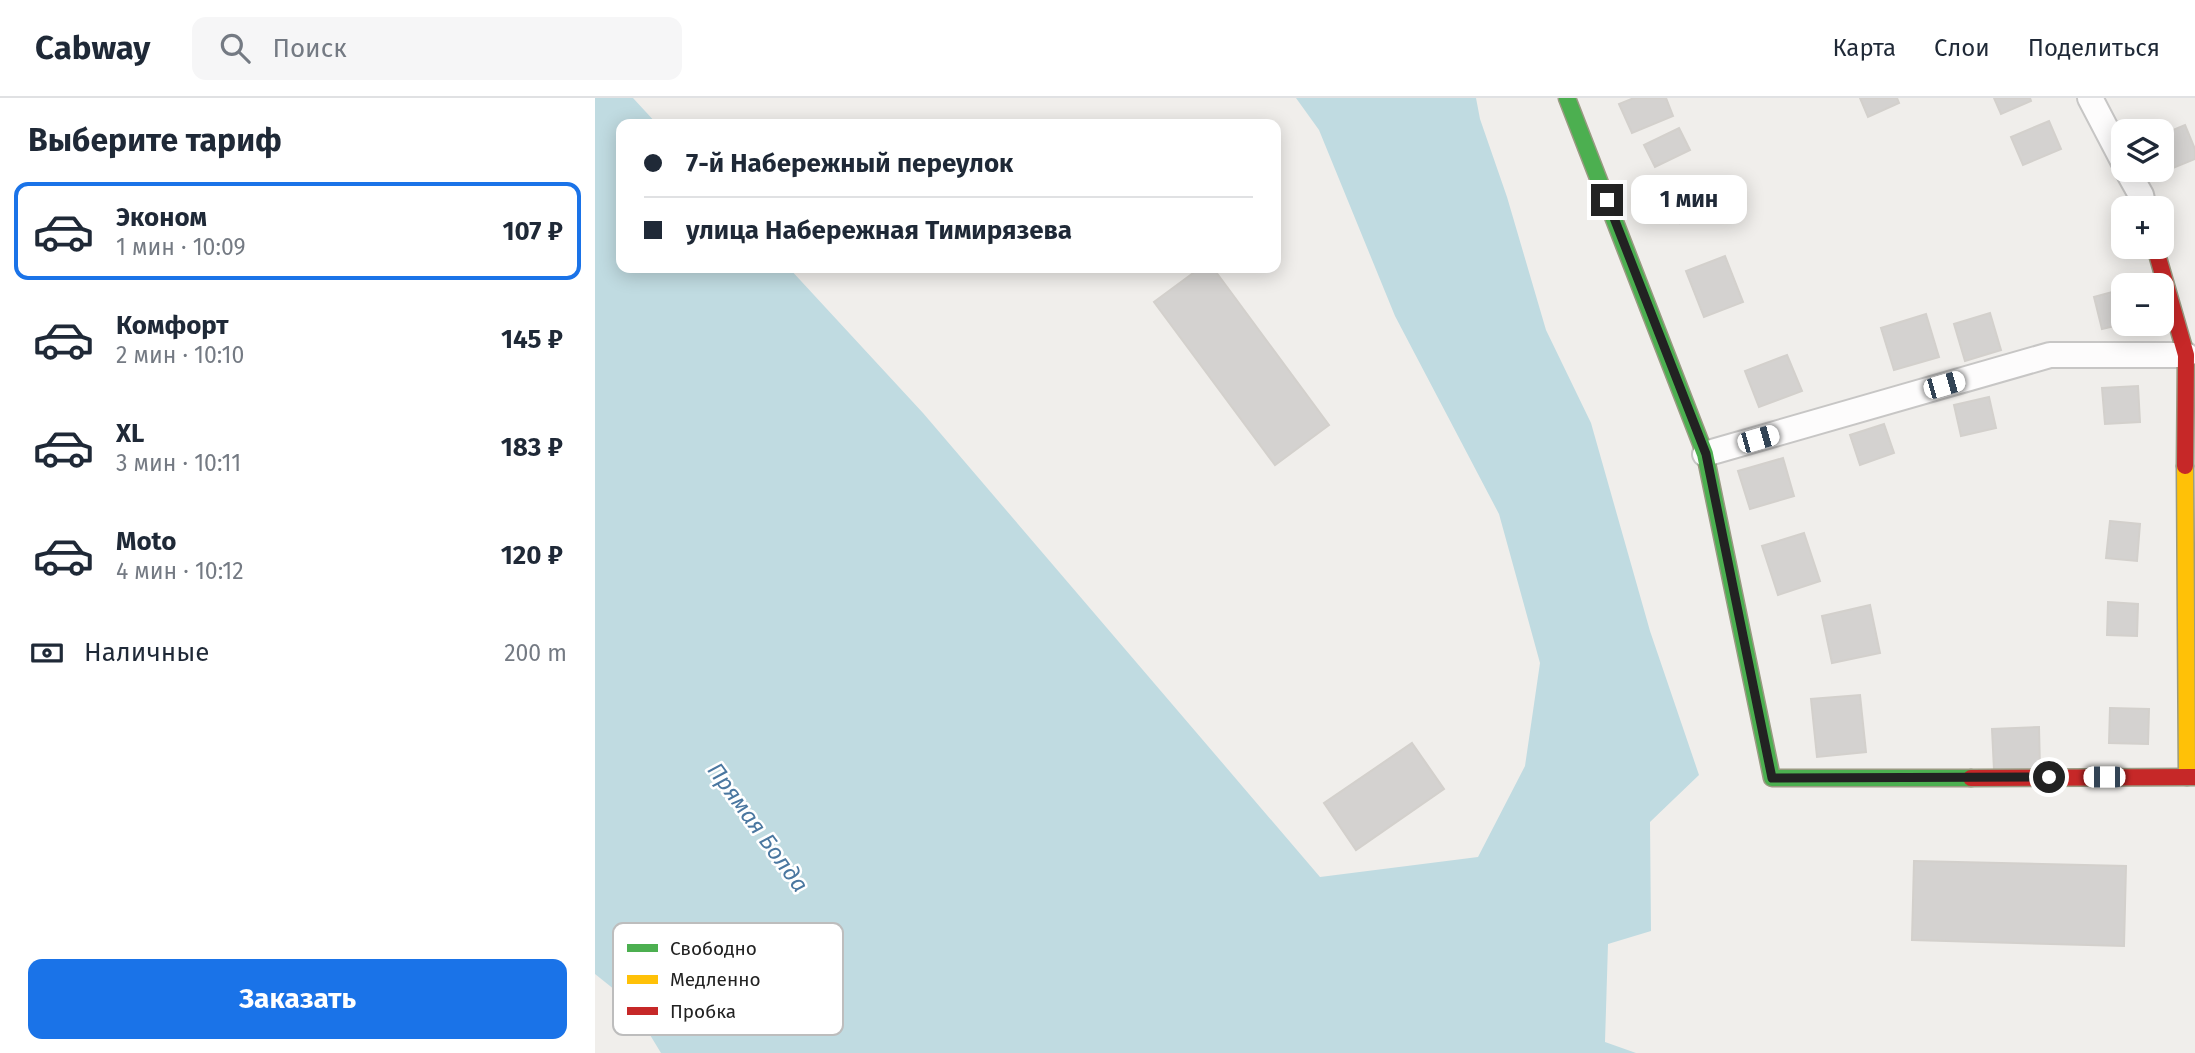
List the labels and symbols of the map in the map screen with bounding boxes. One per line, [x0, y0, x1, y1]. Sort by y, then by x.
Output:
callout: 1 мин [1631, 176, 1747, 224]
route end [1591, 184, 1623, 216]
car [1921, 369, 1968, 401]
car [1735, 423, 1782, 455]
water label: Прямая Болда [702, 757, 814, 897]
route start [2033, 761, 2065, 793]
car [2084, 767, 2126, 788]
legend [613, 923, 843, 1035]
text: Свободно [670, 937, 757, 960]
text: Медленно [670, 968, 761, 991]
text: Пробка [670, 1000, 736, 1023]

